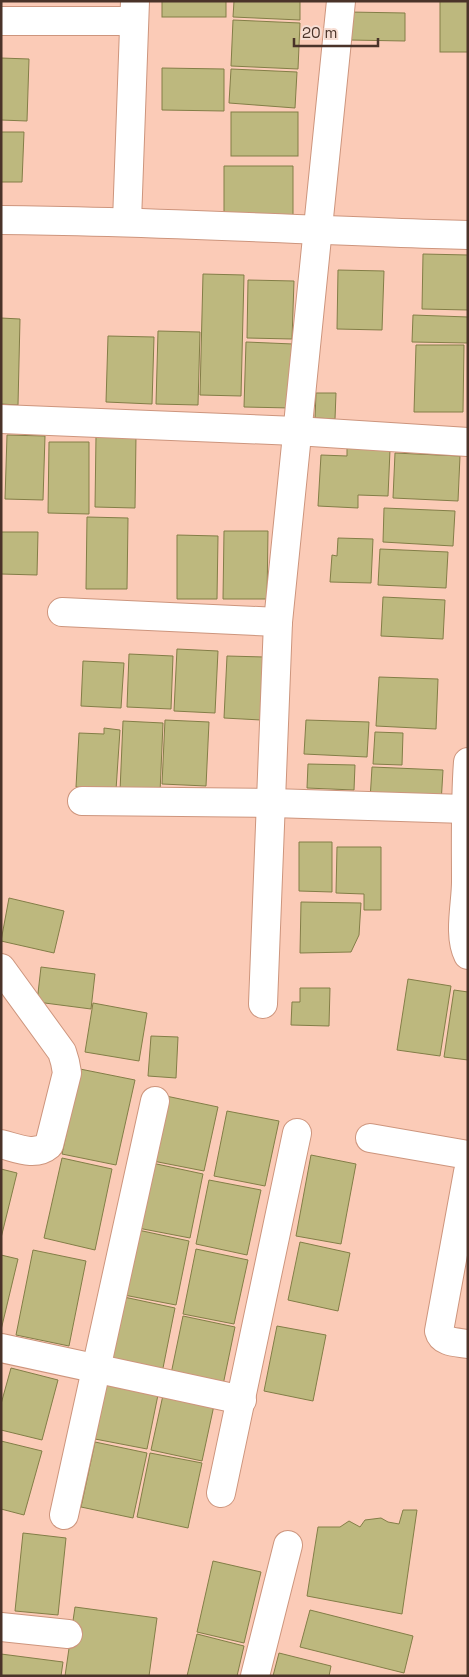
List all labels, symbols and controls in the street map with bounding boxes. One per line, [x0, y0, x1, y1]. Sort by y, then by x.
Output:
scale bar [294, 15, 378, 47]
text: 20 m [302, 23, 337, 42]

